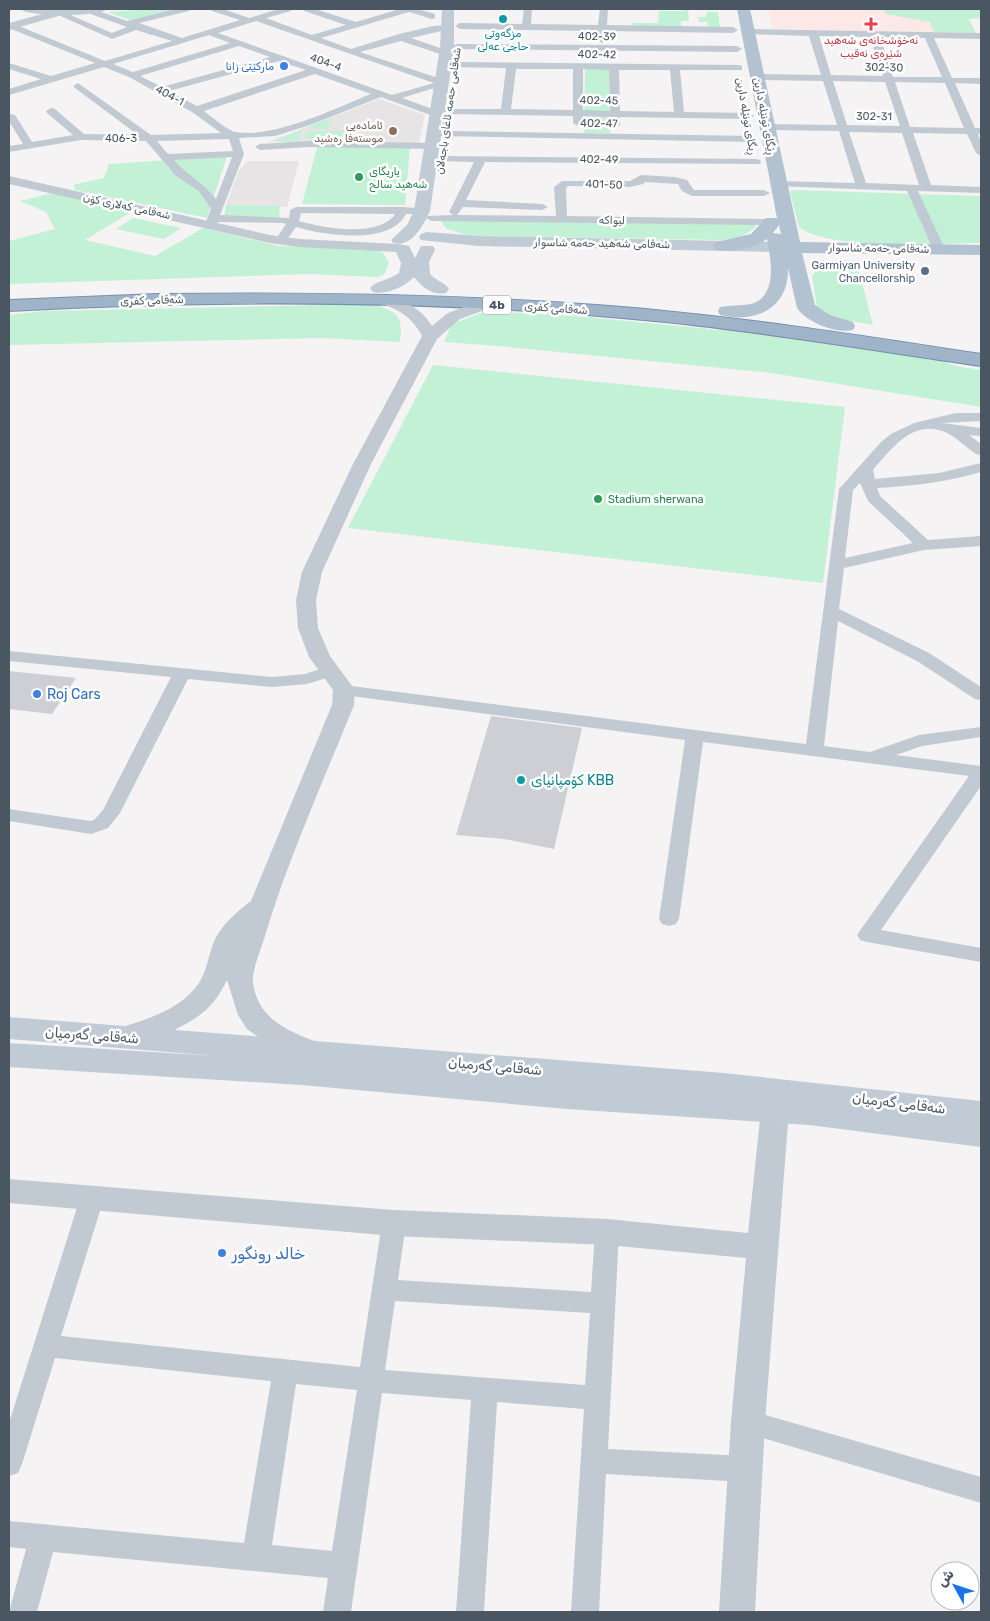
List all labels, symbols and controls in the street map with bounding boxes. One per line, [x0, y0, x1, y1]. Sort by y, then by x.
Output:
marker: مزگەوتی حاجی عەلی [497, 13, 509, 25]
marker: نەخۆشخانەی شەهید شێرەی نەقیب [864, 17, 878, 31]
place label: مزگەوتی حاجی عەلی [478, 27, 529, 53]
street label: 402-39 [578, 30, 616, 43]
place label: نەخۆشخانەی شەهید شێرەی نەقیب [824, 34, 918, 60]
street label: شەقامی حەمە ئاغای باجەلان [433, 47, 464, 176]
street label: 402-42 [578, 48, 616, 61]
street label: 404-4 [308, 51, 344, 74]
place label: مارکێتی زانا [226, 60, 274, 73]
marker: مارکێتی زانا [278, 60, 290, 72]
street label: 302-30 [865, 61, 903, 74]
street label: ڕێگای تونێلە دارین [749, 76, 778, 156]
street label: ڕیگای تونێلە دارین [731, 77, 760, 156]
street label: 404-1 [153, 82, 186, 108]
street label: 402-45 [580, 94, 619, 107]
street label: 302-31 [856, 110, 892, 123]
street label: 402-47 [580, 117, 618, 130]
place label: ئامادەیی موستەفا رەشید [314, 119, 383, 146]
marker: ئامادەیی موستەفا رەشید [387, 125, 399, 137]
street label: 406-3 [105, 132, 137, 145]
street label: 402-49 [580, 153, 618, 166]
place label: یاریگای شەهید سالح [369, 165, 427, 193]
marker: یاریگای شەهید سالح [353, 171, 365, 183]
street label: 401-50 [585, 177, 623, 192]
street label: شەقامی کەلاری کۆن [82, 191, 172, 222]
street label: لیواکە [599, 214, 625, 228]
street label: شەقامی شەهید حەمە شاسوار [533, 236, 670, 252]
street label: شەقامی حەمە شاسوار [827, 241, 930, 257]
place label: Garmiyan University Chancellorship [812, 259, 915, 285]
marker: Garmiyan University Chancellorship [919, 265, 931, 277]
street label: شەقامی کفری [120, 293, 184, 308]
road number: 4b [483, 296, 511, 314]
street label: شەقامی کفری [524, 300, 588, 317]
marker: Stadium sherwana [592, 493, 604, 505]
place label: Stadium sherwana [608, 493, 704, 506]
place label: Roj Cars [47, 686, 101, 703]
marker: Roj Cars [31, 688, 43, 700]
place label: کۆمپانیای KBB [531, 772, 614, 790]
marker: کۆمپانیای KBB [515, 774, 527, 786]
street label: شەقامی گەرمیان [44, 1024, 140, 1047]
street label: شەقامی گەرمیان [447, 1054, 543, 1079]
street label: شەقامی گەرمیان [851, 1089, 947, 1118]
place label: خالد رونگور [231, 1244, 305, 1264]
marker: خالد رونگور [216, 1247, 228, 1259]
north arrow [930, 1561, 980, 1611]
text: ش [933, 1566, 958, 1590]

